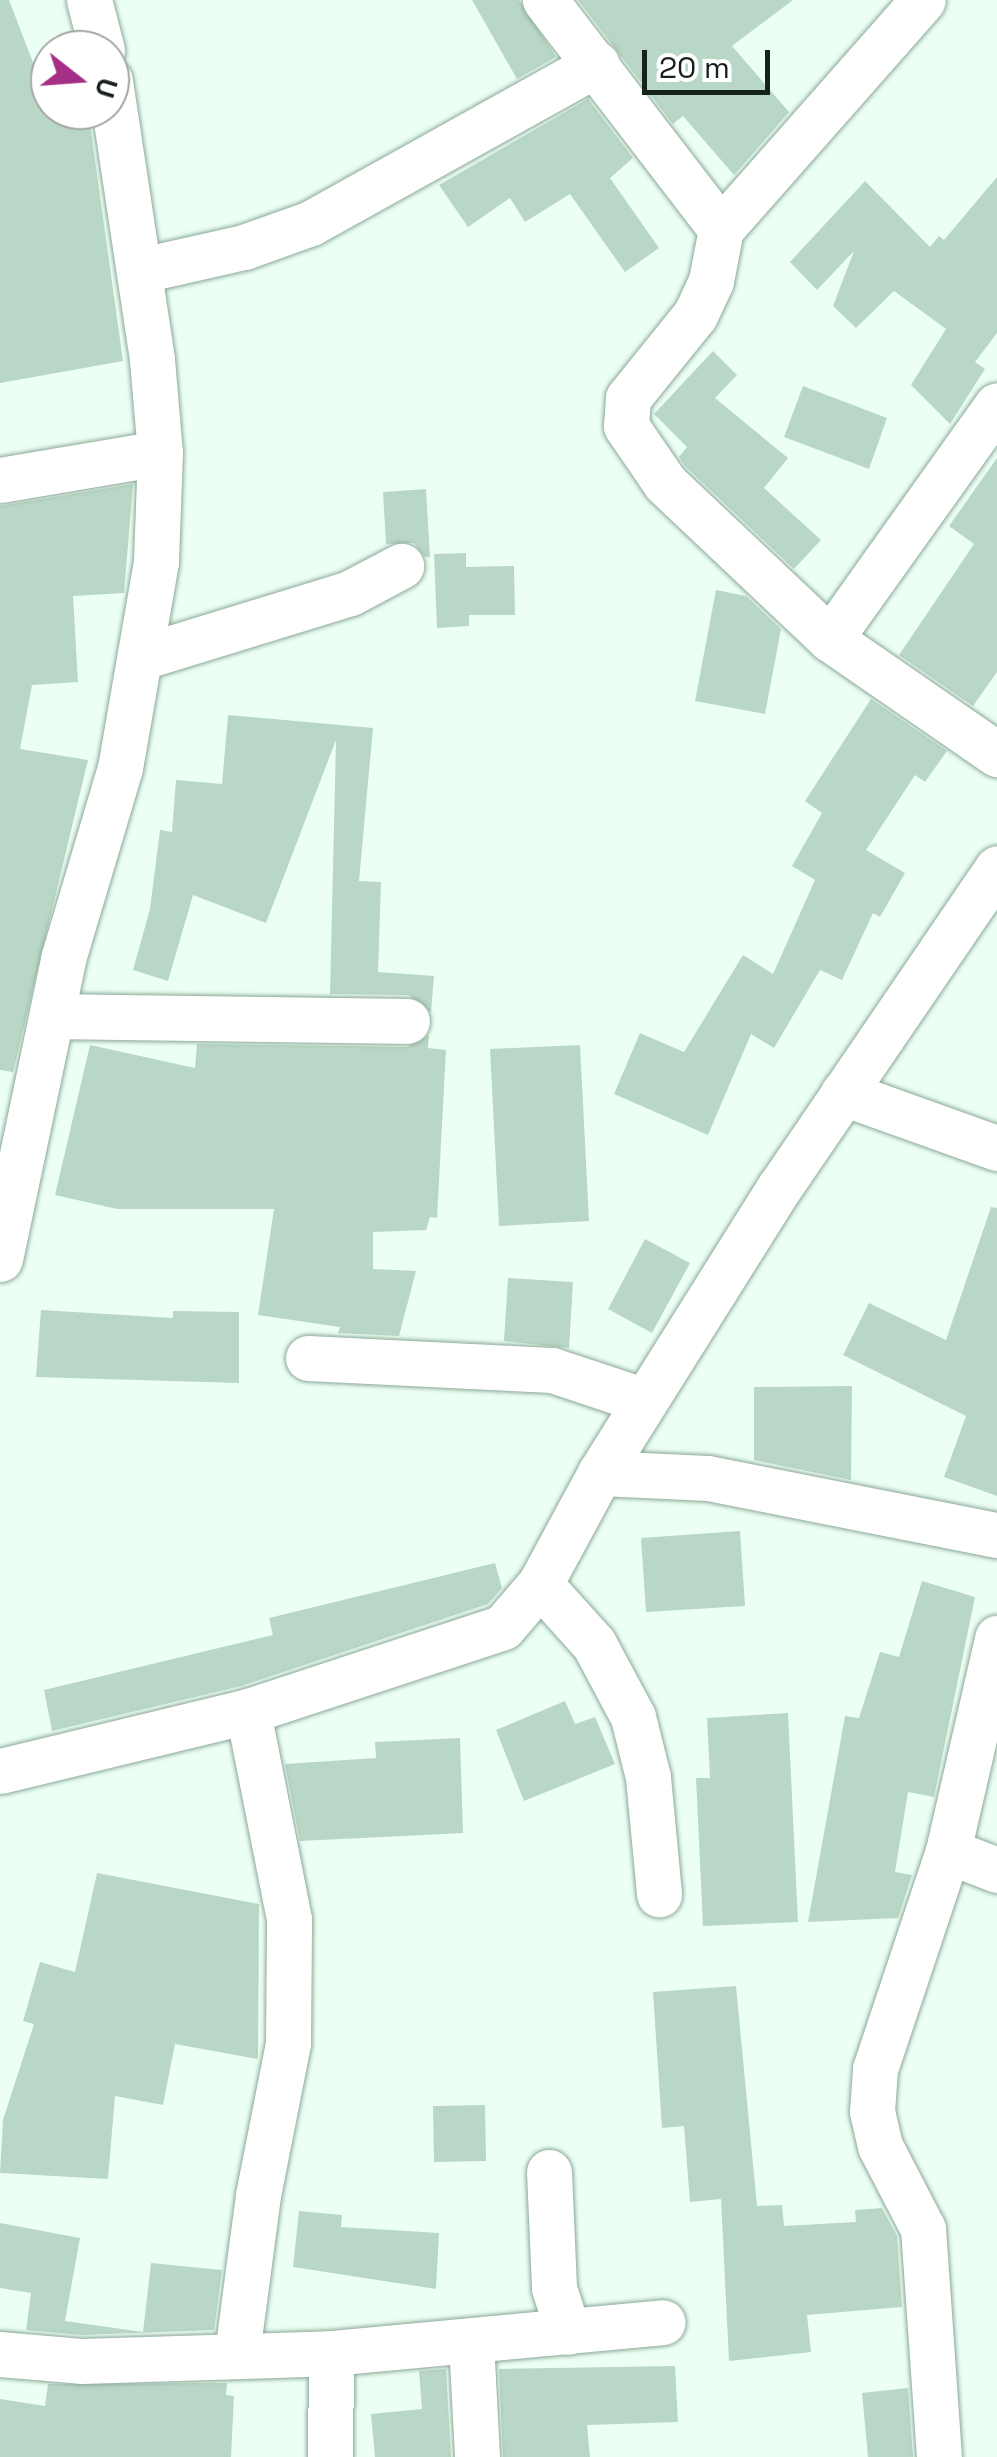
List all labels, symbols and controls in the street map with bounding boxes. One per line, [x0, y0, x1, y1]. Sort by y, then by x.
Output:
north arrow [30, 30, 130, 130]
scale bar [647, 30, 774, 92]
text: 20 m [659, 48, 730, 87]
text: U [87, 74, 127, 102]

